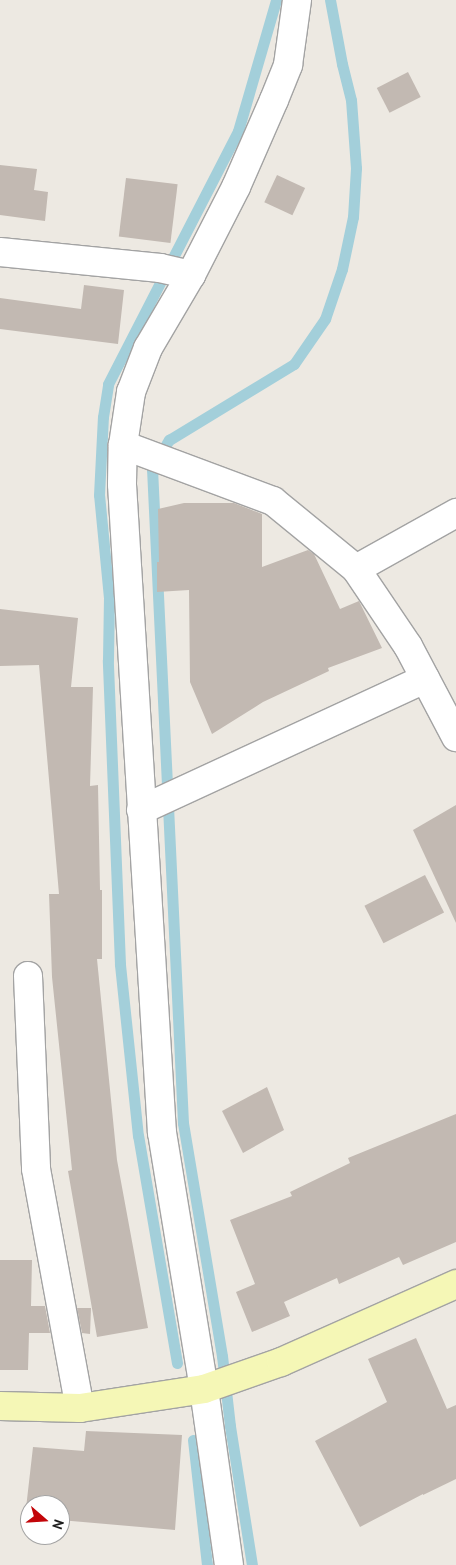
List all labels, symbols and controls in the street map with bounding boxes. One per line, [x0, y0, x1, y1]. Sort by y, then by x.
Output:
north arrow [20, 1495, 70, 1545]
text: N [48, 1517, 68, 1532]

